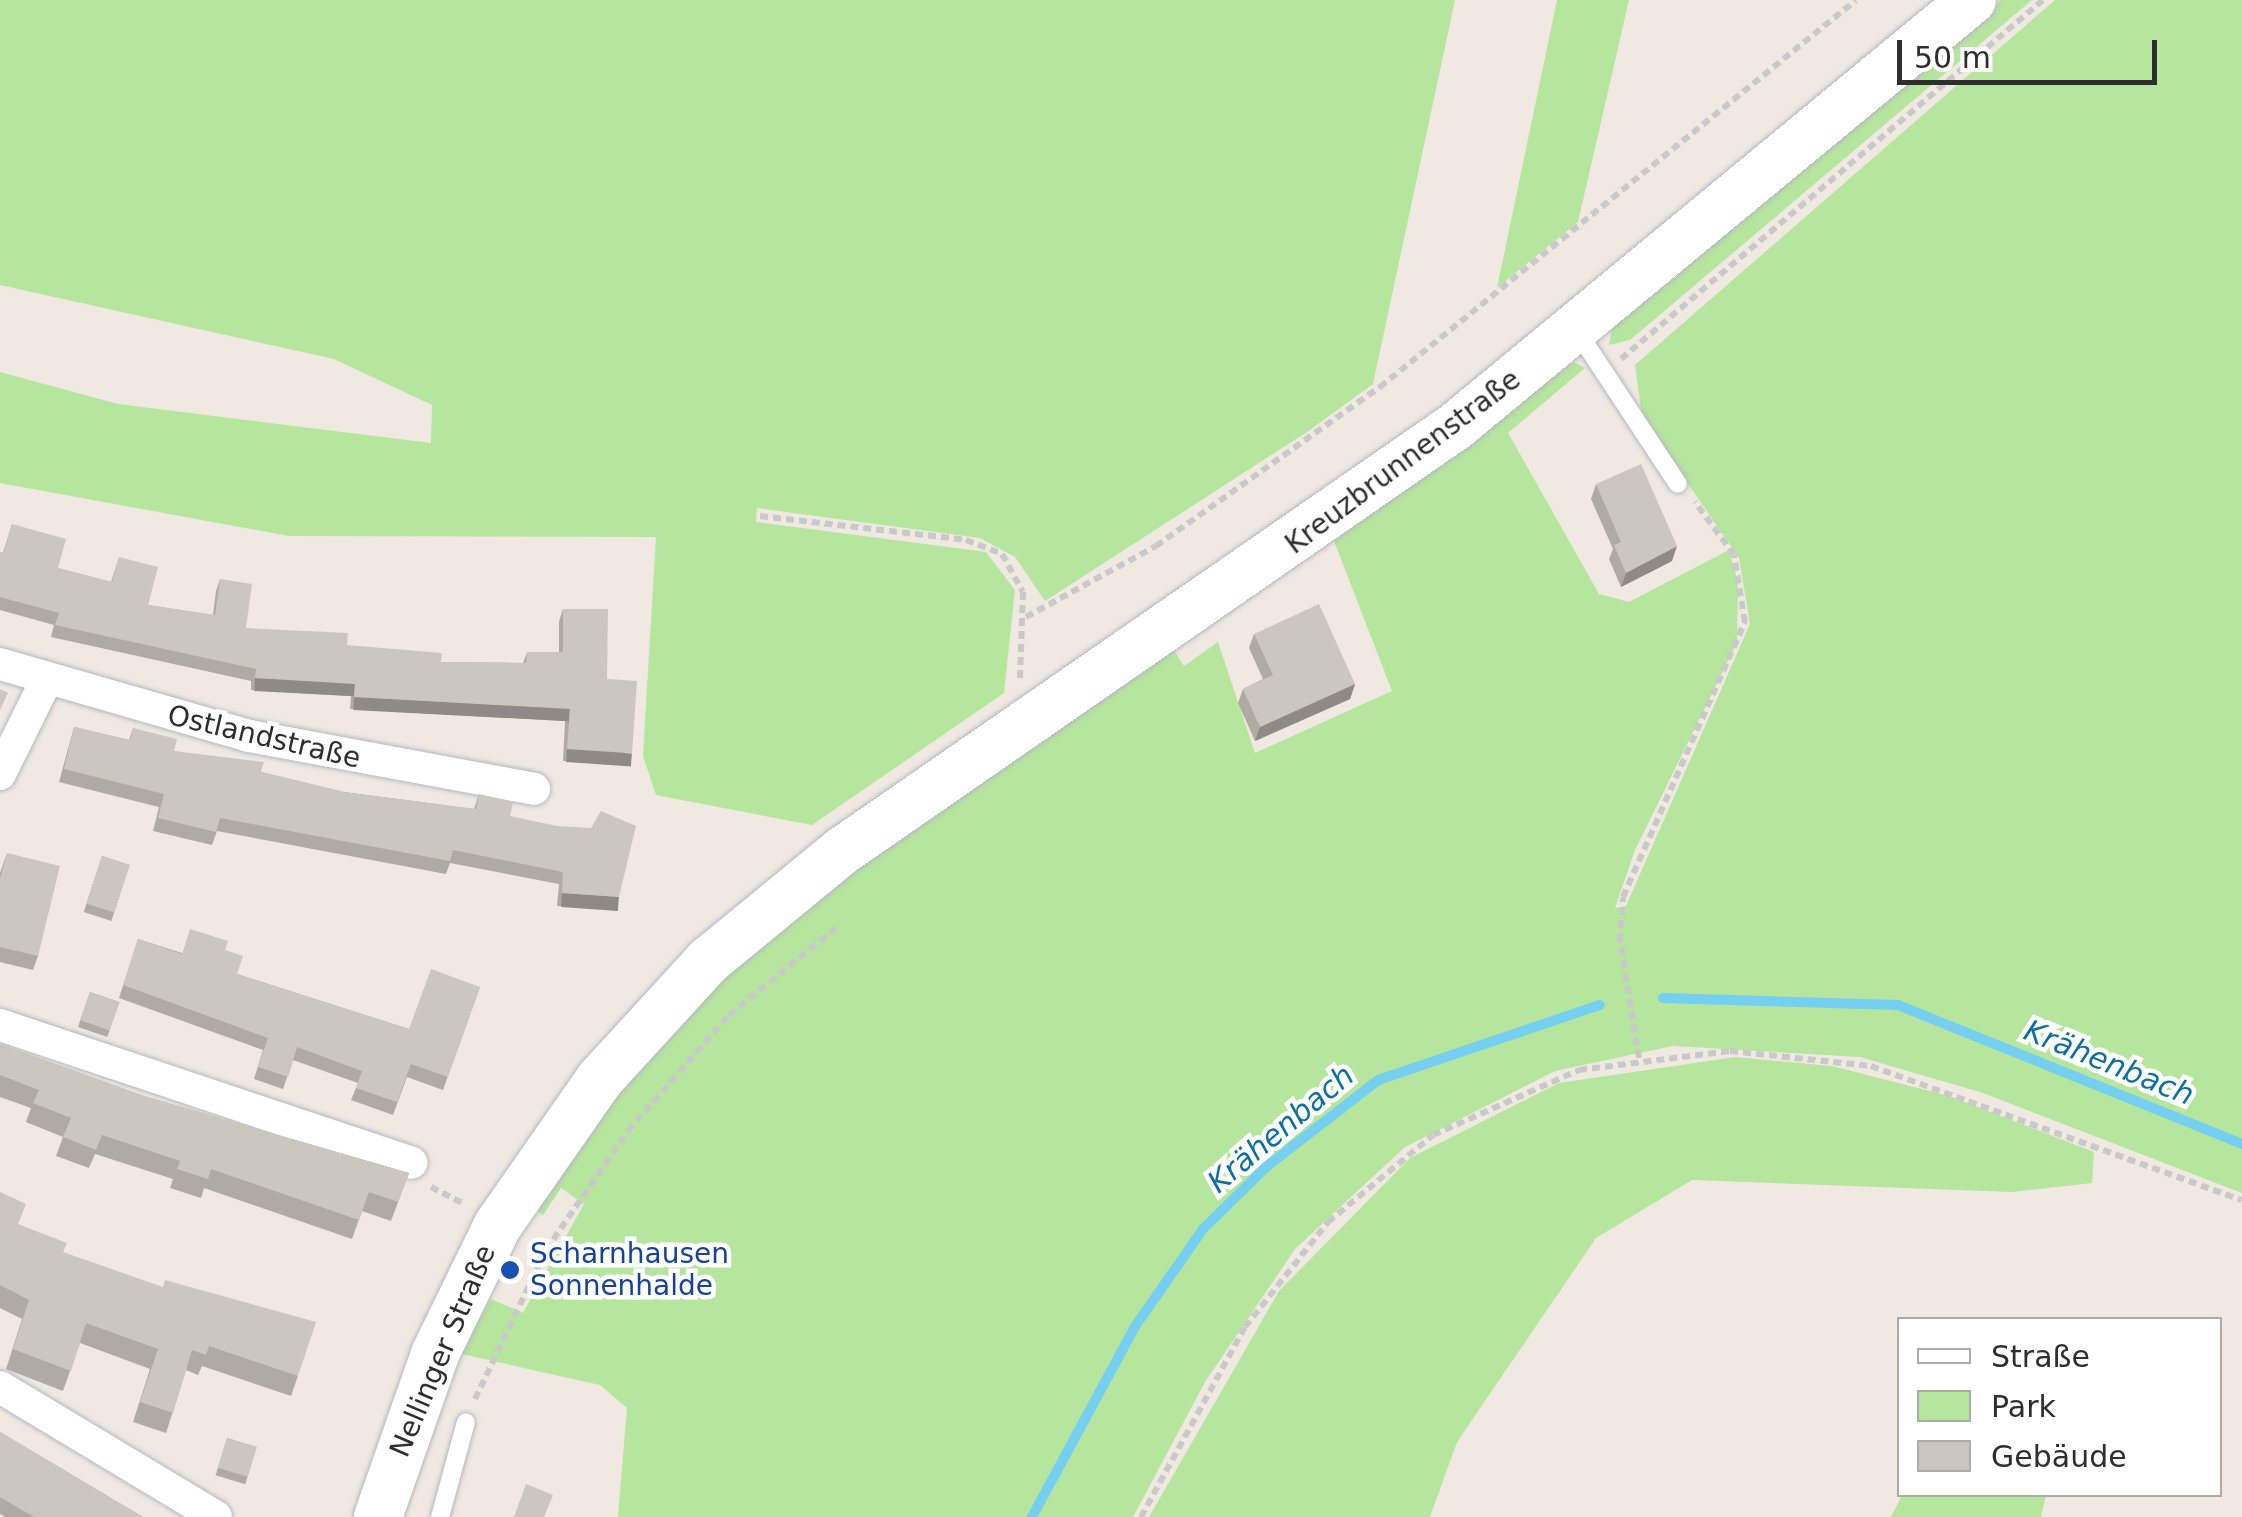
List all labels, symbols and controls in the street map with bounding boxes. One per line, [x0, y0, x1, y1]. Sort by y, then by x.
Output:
scale bar [1902, 20, 2162, 82]
text: 50 m [1914, 40, 1991, 75]
street label: Kreuzbrunnenstraße [1279, 363, 1527, 561]
street label: Ostlandstraße [164, 698, 364, 776]
water label: Krähenbach [2019, 1013, 2199, 1113]
water label: Krähenbach [1201, 1057, 1361, 1201]
place label: Scharnhausen Sonnenhalde [530, 1237, 729, 1303]
street label: Nellinger Straße [383, 1240, 503, 1462]
marker: Scharnhausen Sonnenhalde [499, 1259, 521, 1281]
legend [1897, 1317, 2222, 1497]
text: Straße [1991, 1339, 2090, 1374]
text: Park [1991, 1389, 2056, 1424]
text: Gebäude [1991, 1439, 2127, 1474]

